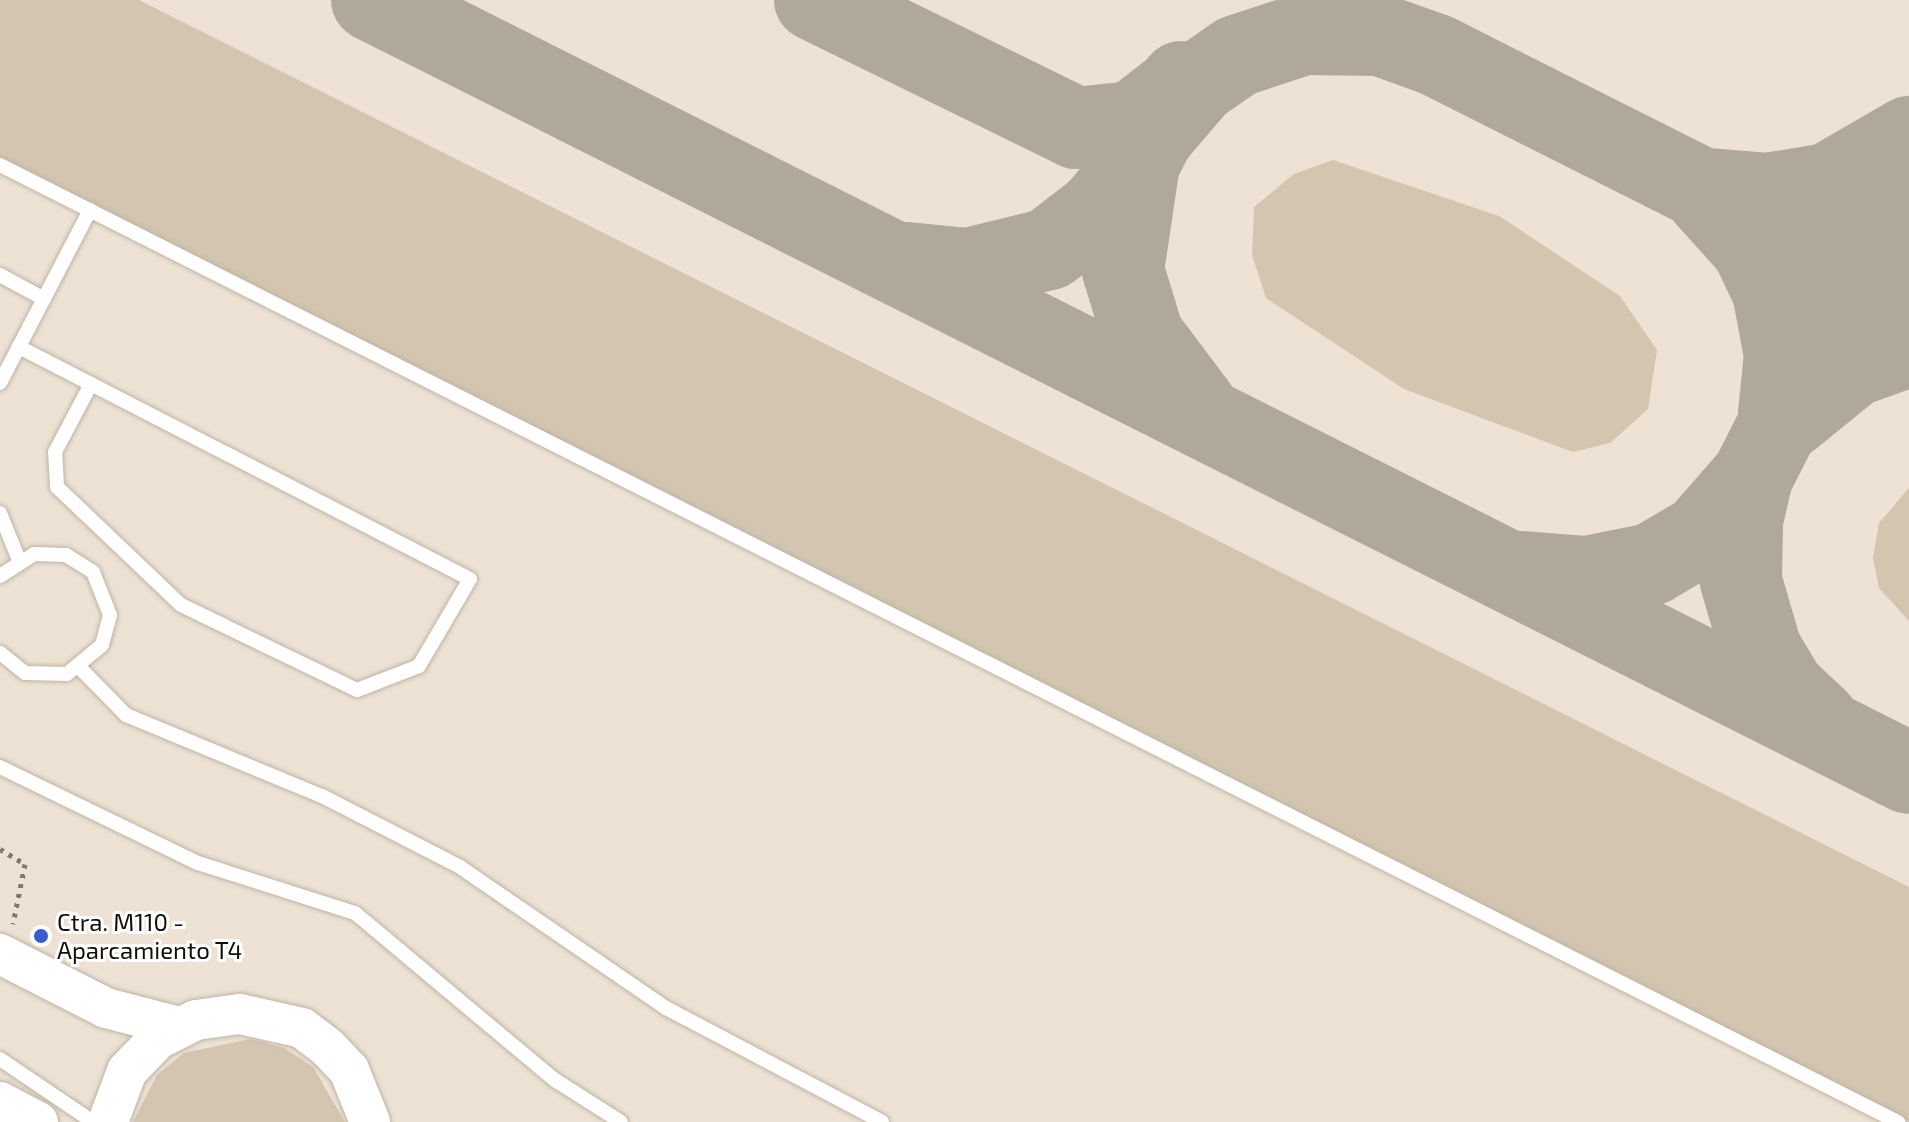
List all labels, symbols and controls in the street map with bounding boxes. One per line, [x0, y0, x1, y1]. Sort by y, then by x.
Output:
place label: Ctra. M110 - Aparcamiento T4 [57, 908, 243, 964]
marker: Ctra. M110 - Aparcamiento T4 [32, 927, 50, 945]

